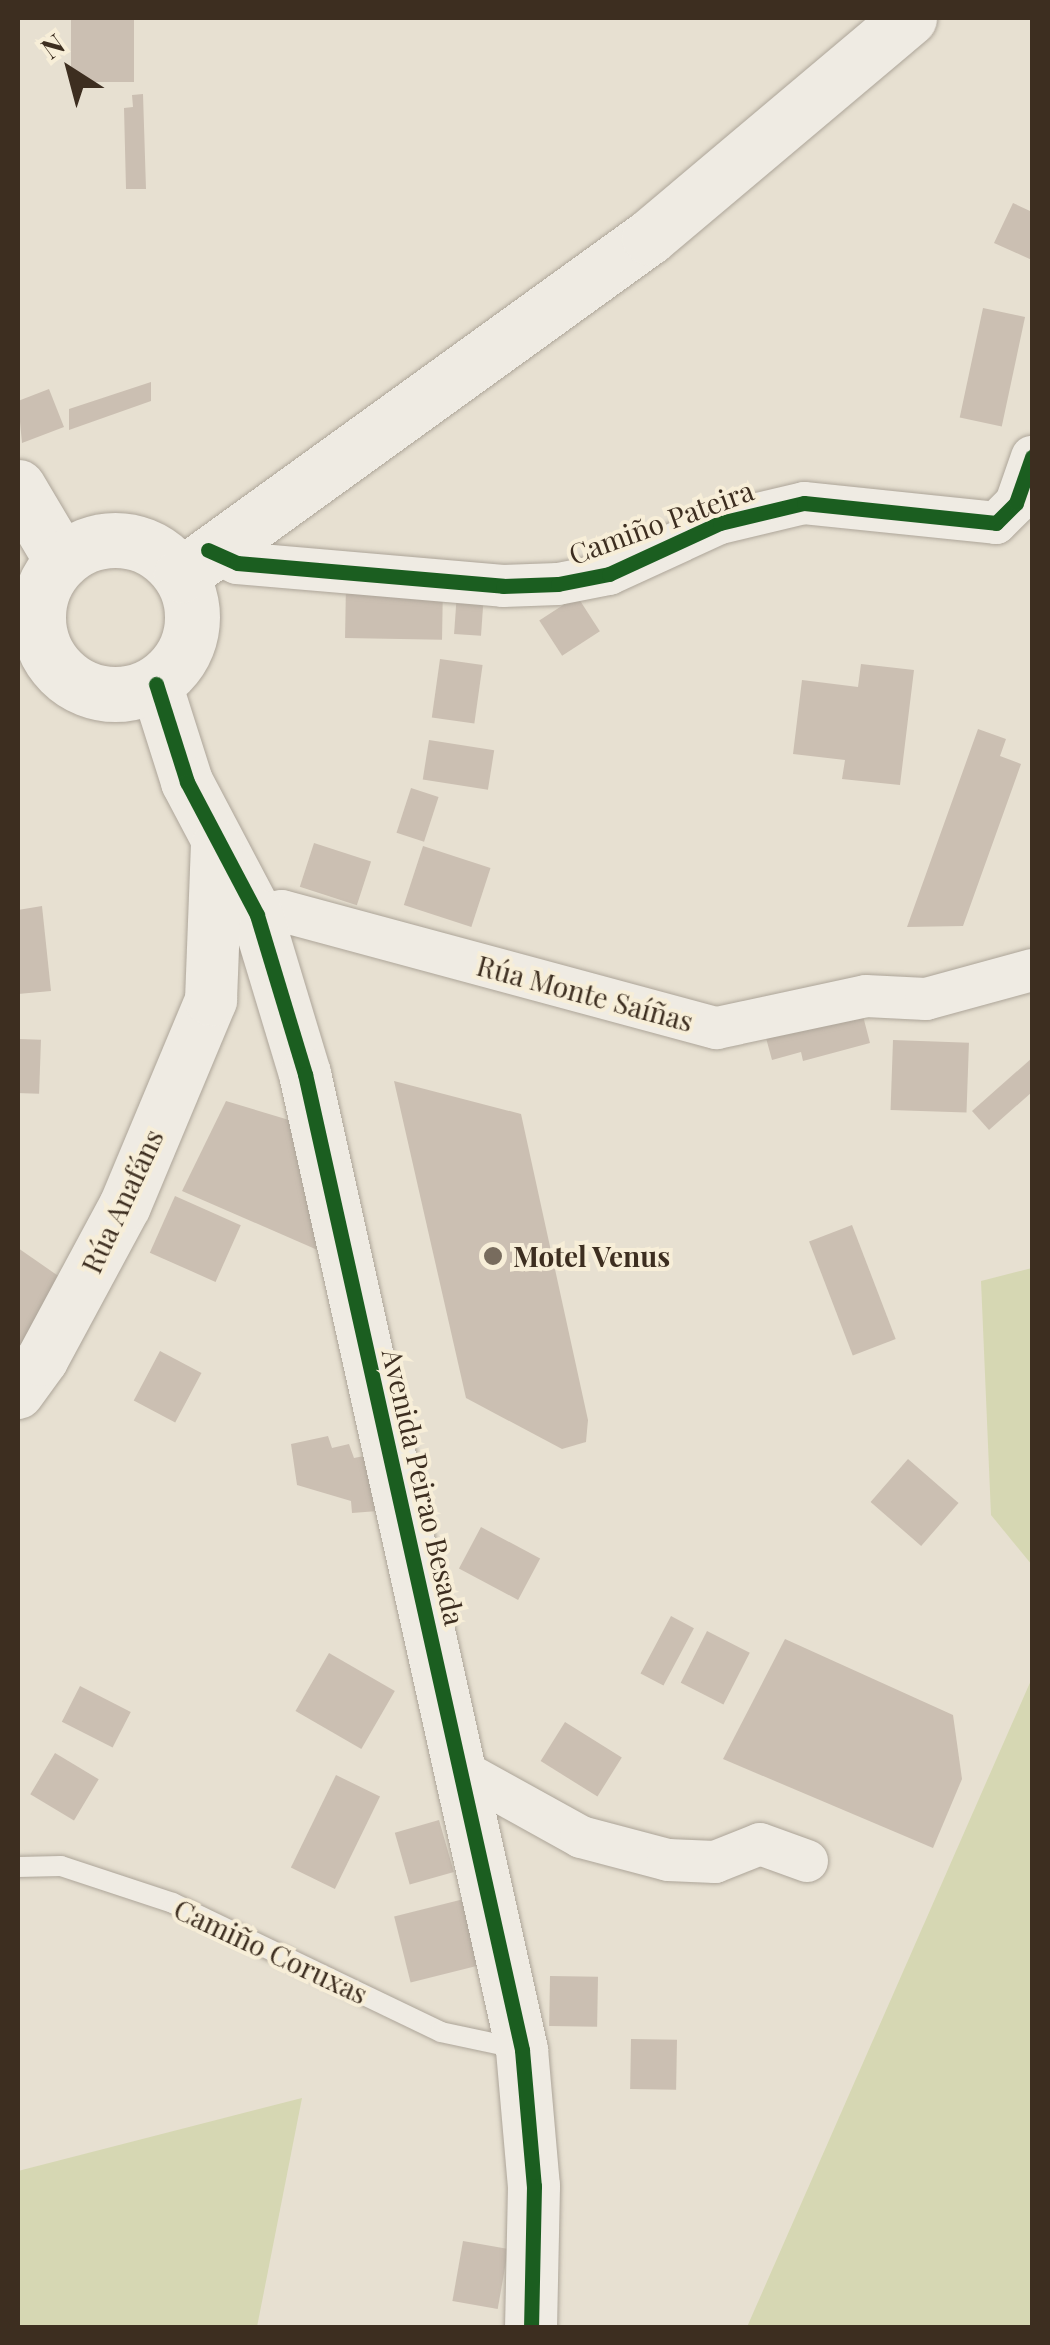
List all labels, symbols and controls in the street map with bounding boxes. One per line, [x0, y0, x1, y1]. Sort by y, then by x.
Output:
north arrow [20, 20, 120, 120]
text: N [33, 24, 71, 66]
street label: Camiño Pateira [564, 473, 758, 571]
street label: Rúa Monte Saíñas [473, 948, 697, 1038]
street label: Rúa Anafáns [74, 1123, 170, 1279]
place label: Motel Venus [513, 1239, 671, 1273]
marker: Motel Venus [482, 1245, 504, 1267]
street label: Avenida Peirao Besada [376, 1345, 472, 1629]
street label: Camiño Coruxas [169, 1891, 373, 2011]

